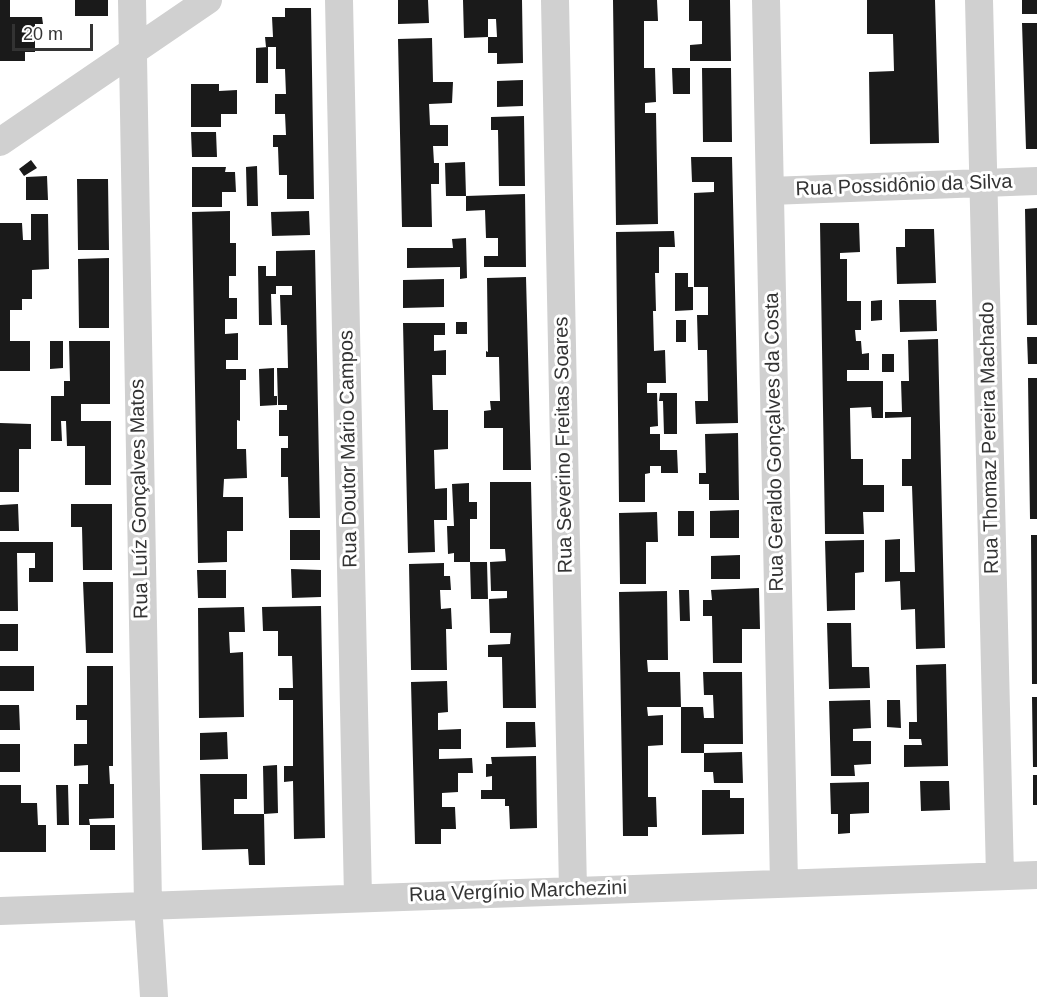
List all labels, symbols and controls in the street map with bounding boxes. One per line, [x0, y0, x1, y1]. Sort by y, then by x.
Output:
scale bar [15, 12, 96, 50]
text: 20 m [23, 24, 63, 44]
street label: Rua Possidônio da Silva [795, 170, 1013, 202]
street label: Rua Geraldo Gonçalves da Costa [760, 292, 790, 592]
street label: Rua Thomaz Pereira Machado [976, 302, 1004, 574]
street label: Rua Severino Freitas Soares [550, 316, 578, 574]
street label: Rua Doutor Mário Campos [335, 330, 363, 568]
street label: Rua Luíz Gonçalves Matos [126, 379, 154, 619]
street label: Rua Vergínio Marchezini [409, 876, 627, 908]

